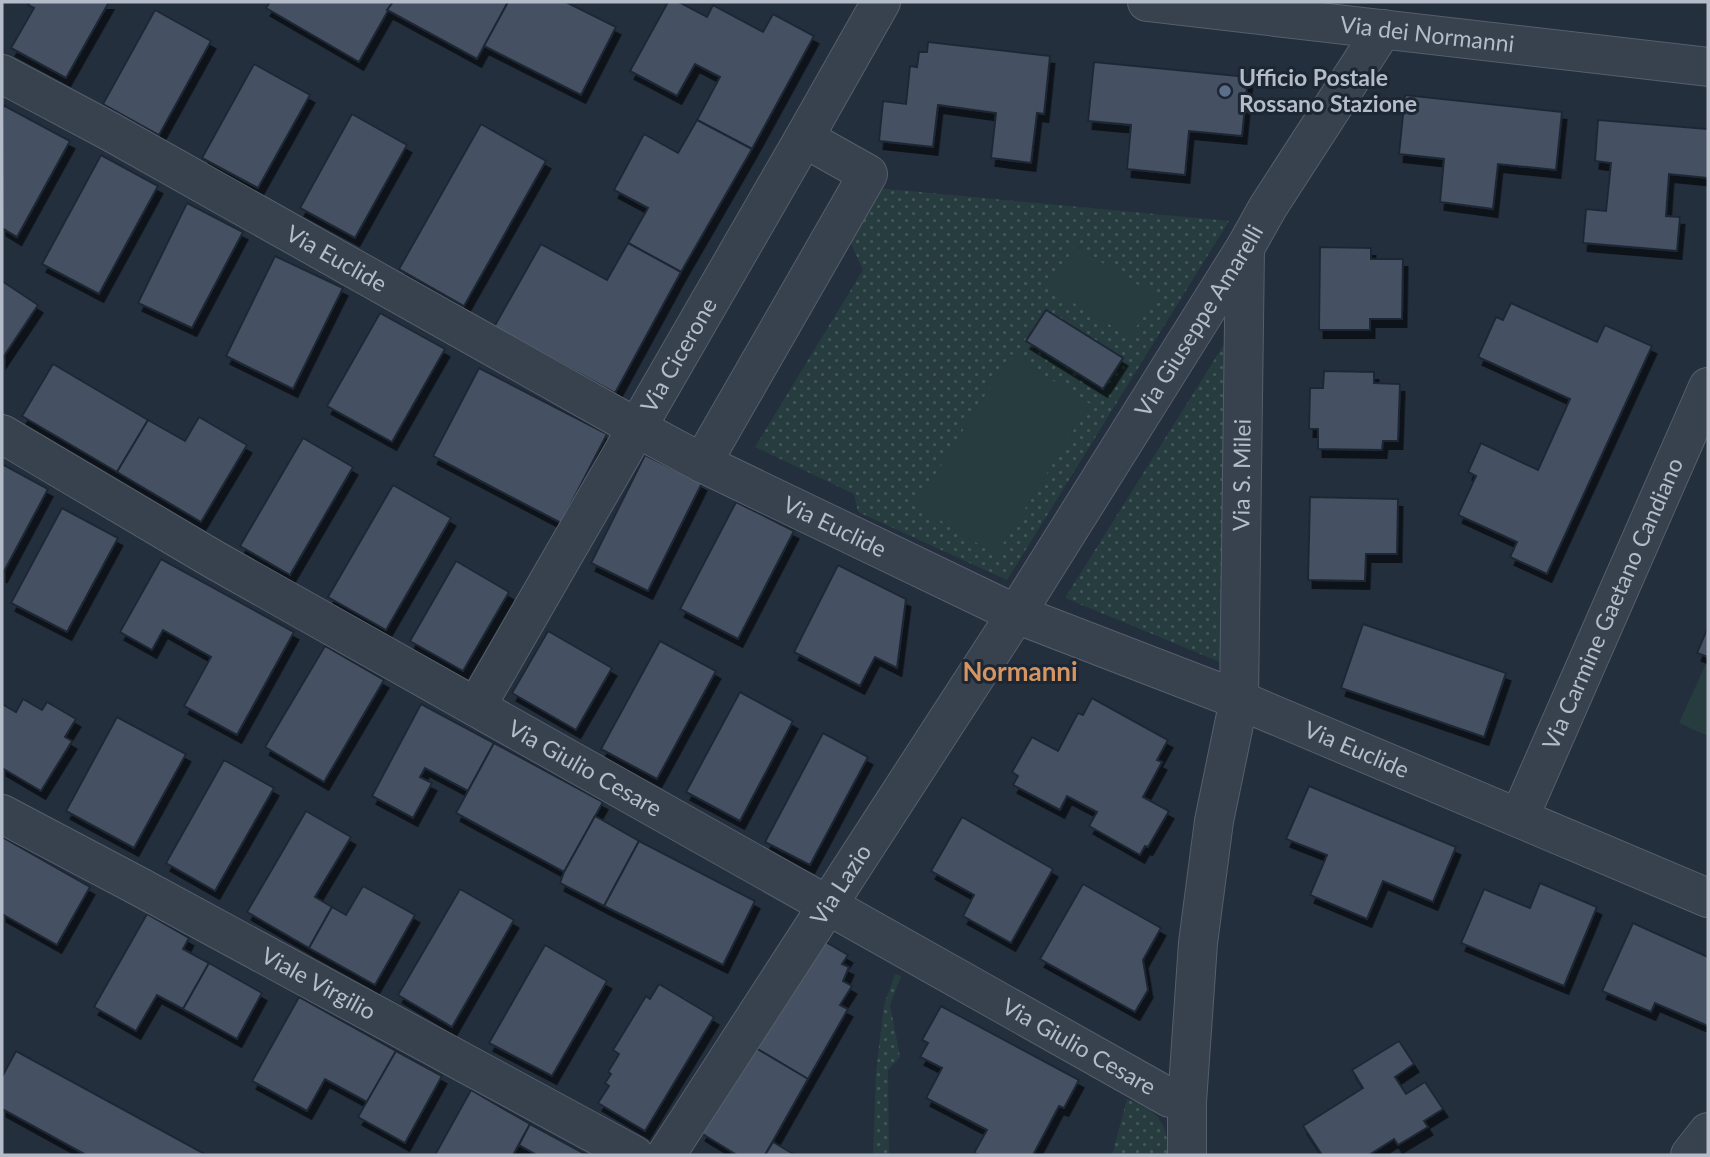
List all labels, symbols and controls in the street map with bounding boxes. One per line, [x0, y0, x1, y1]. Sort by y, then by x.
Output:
street label: Via dei Normanni [1339, 9, 1516, 57]
place label: Ufficio Postale Rossano Stazione [1239, 63, 1417, 117]
marker: Ufficio Postale Rossano Stazione [1217, 83, 1233, 99]
street label: Via Euclide [282, 218, 392, 297]
street label: Via Giuseppe Amarelli [1128, 219, 1268, 422]
street label: Via Cicerone [634, 292, 722, 417]
street label: Via S. Milei [1226, 419, 1256, 531]
street label: Via Carmine Gaetano Candiano [1536, 453, 1688, 754]
street label: Via Euclide [779, 489, 891, 563]
district label: Normanni [962, 655, 1078, 687]
street label: Via Giulio Cesare [503, 713, 667, 822]
street label: Via Euclide [1300, 714, 1414, 783]
street label: Via Lazio [804, 838, 876, 930]
street label: Viale Virgilio [257, 941, 381, 1025]
street label: Via Giulio Cesare [997, 991, 1161, 1100]

